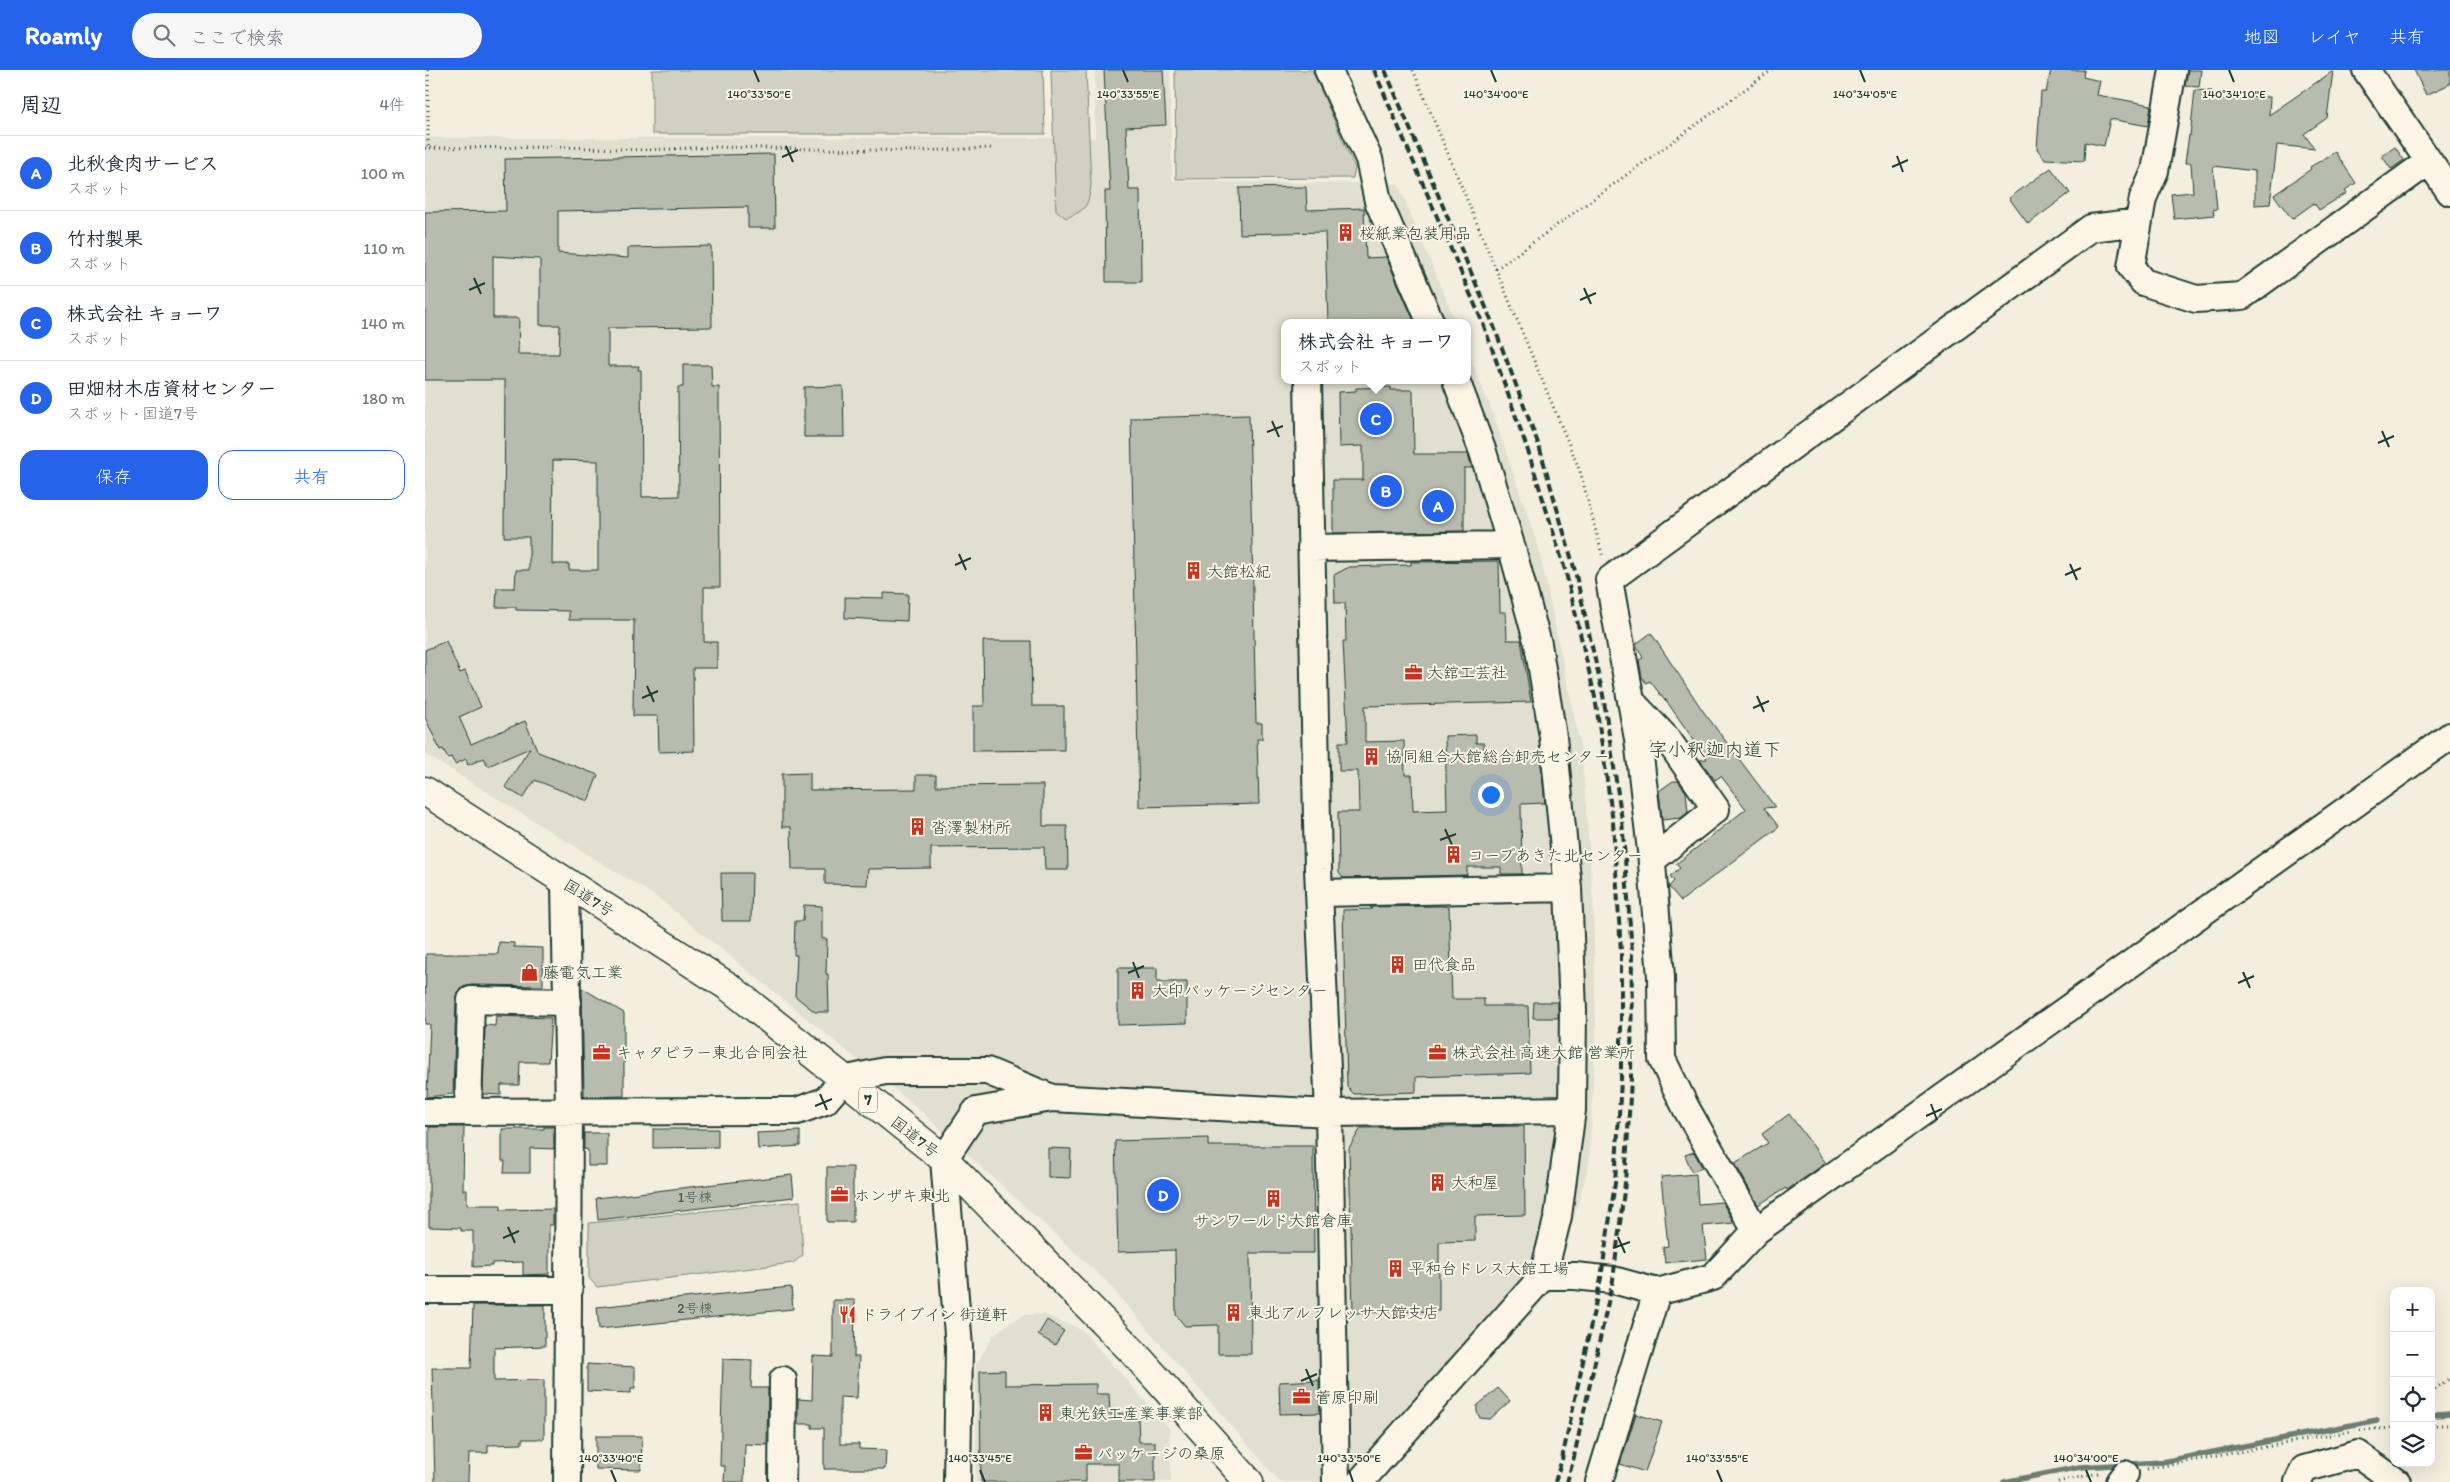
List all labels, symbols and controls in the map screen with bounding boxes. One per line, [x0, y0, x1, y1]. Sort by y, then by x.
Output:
search box [132, 13, 482, 58]
text: Roamly [25, 21, 102, 50]
icon: search [150, 21, 178, 49]
text: ここで検索 [190, 26, 285, 49]
text: 地図 [2244, 26, 2280, 48]
text: レイヤ [2308, 26, 2361, 48]
text: 共有 [2389, 26, 2425, 48]
text: 140°33'50"E [727, 87, 791, 101]
text: 140°33'55"E [1097, 87, 1160, 101]
text: 140°34'00"E [1463, 87, 1529, 101]
text: 140°34'05"E [1833, 87, 1898, 101]
text: 140°34'10"E [2202, 87, 2266, 101]
text: 周辺 [20, 92, 62, 117]
text: 4件 [379, 95, 405, 114]
text: 北秋食肉サービス [67, 152, 219, 175]
text: A [31, 164, 41, 183]
text: 100 m [361, 164, 405, 183]
text: スポット [67, 179, 131, 198]
building icon: 桜紙業包装用品 [1335, 223, 1355, 243]
place label: 桜紙業包装用品 [1359, 224, 1471, 243]
text: 竹村製果 [67, 227, 143, 250]
text: B [31, 239, 41, 258]
text: 110 m [363, 239, 405, 258]
text: スポット [67, 254, 131, 273]
text: 株式会社 キョーワ [67, 302, 223, 325]
text: C [31, 314, 41, 333]
text: 140 m [361, 314, 405, 333]
popup [1281, 319, 1471, 384]
text: スポット [67, 329, 131, 348]
text: 株式会社 キョーワ [1298, 330, 1454, 353]
text: スポット [1298, 357, 1362, 376]
text: 田畑材木店資材センター [67, 377, 276, 400]
text: D [31, 389, 41, 408]
text: 180 m [362, 389, 405, 408]
pin: C [1360, 400, 1392, 438]
text: スポット · 国道7号 [67, 404, 198, 423]
button: 保存 [20, 450, 208, 500]
button: 共有 [218, 450, 405, 500]
pin: B [1370, 472, 1402, 510]
pin: A [1422, 487, 1454, 525]
building icon: 大館松紀 [1183, 561, 1203, 581]
place label: 大館松紀 [1207, 562, 1271, 581]
office icon: 大舘工芸社 [1403, 662, 1423, 682]
place label: 大舘工芸社 [1427, 663, 1507, 682]
district label: 字小釈迦内道下 [1648, 738, 1782, 761]
building icon: 協同組合大館総合卸売センター [1362, 746, 1382, 766]
place label: 協同組合大館総合卸売センター [1386, 747, 1609, 766]
your location [1478, 782, 1504, 808]
building icon: 沓澤製材所 [907, 817, 927, 837]
place label: 沓澤製材所 [931, 818, 1011, 837]
building icon: コープあきた北センター [1444, 845, 1464, 865]
place label: コープあきた北センター [1468, 846, 1643, 865]
street label: 国道7号 [560, 875, 618, 921]
building icon: 田代食品 [1388, 954, 1408, 974]
place label: 田代食品 [1412, 955, 1476, 974]
shop icon: 藤電気工業 [519, 962, 539, 982]
place label: 藤電気工業 [543, 963, 623, 982]
building icon: 大印パッケージセンター [1128, 980, 1148, 1000]
place label: 大印パッケージセンター [1152, 981, 1328, 1000]
office icon: キャタピラー東北合同会社 [592, 1042, 612, 1062]
office icon: 株式会社 高速大館 営業所 [1428, 1042, 1448, 1062]
place label: キャタピラー東北合同会社 [616, 1043, 808, 1062]
place label: 株式会社 高速大館 営業所 [1452, 1043, 1635, 1062]
road number: 7 [859, 1088, 877, 1112]
street label: 国道7号 [887, 1112, 943, 1162]
building icon: 大和屋 [1427, 1172, 1447, 1192]
place label: 大和屋 [1451, 1173, 1499, 1192]
pin: D [1147, 1176, 1179, 1214]
office icon: ホンザキ東北 [830, 1185, 850, 1205]
place label: ホンザキ東北 [854, 1186, 950, 1205]
house number: 1号棟 [678, 1189, 713, 1206]
building icon: サンワールド大館倉庫 [1263, 1189, 1283, 1209]
place label: サンワールド大館倉庫 [1193, 1211, 1353, 1230]
building icon: 平和台ドレス大館工場 [1385, 1258, 1405, 1278]
place label: 平和台ドレス大館工場 [1409, 1259, 1569, 1278]
map controls [2390, 1287, 2435, 1467]
button: + [2390, 1287, 2435, 1332]
house number: 2号棟 [677, 1300, 714, 1317]
building icon: 東北アルフレッサ大館支店 [1224, 1302, 1244, 1322]
place label: 東北アルフレッサ大館支店 [1248, 1303, 1439, 1322]
restaurant icon: ドライブイン 街道軒 [837, 1304, 857, 1324]
place label: ドライブイン 街道軒 [861, 1305, 1008, 1324]
button: − [2390, 1332, 2435, 1377]
button: locate [2390, 1377, 2435, 1422]
office icon: 菅原印刷 [1291, 1387, 1311, 1407]
place label: 菅原印刷 [1315, 1388, 1379, 1407]
building icon: 東光鉄工産業事業部 [1035, 1403, 1055, 1423]
place label: 東光鉄工産業事業部 [1059, 1404, 1203, 1423]
button: layers [2390, 1422, 2435, 1467]
office icon: パッケージの桑原 [1073, 1443, 1093, 1463]
place label: パッケージの桑原 [1097, 1444, 1225, 1463]
text: 140°33'40"E [579, 1451, 644, 1465]
text: 140°33'45"E [948, 1451, 1012, 1465]
text: 140°33'50"E [1317, 1451, 1381, 1465]
text: 140°33'55"E [1686, 1451, 1749, 1465]
text: 140°34'00"E [2053, 1451, 2119, 1465]

